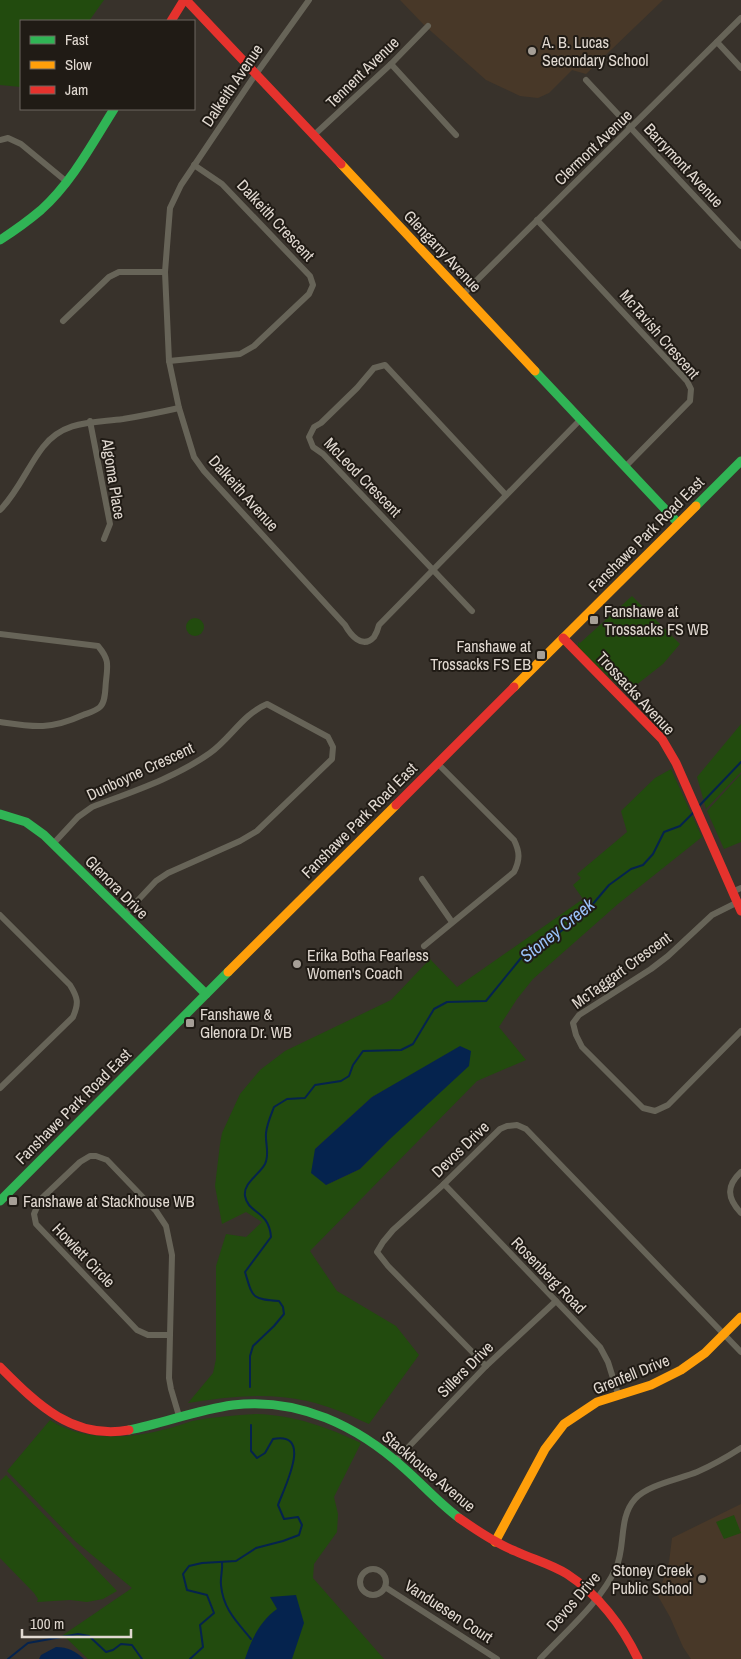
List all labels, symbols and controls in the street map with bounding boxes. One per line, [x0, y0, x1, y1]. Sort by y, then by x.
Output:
legend [20, 20, 195, 110]
text: Fast [65, 29, 89, 50]
street label: Tennent Avenue [321, 31, 403, 113]
place label: A. B. Lucas Secondary School [541, 31, 649, 71]
street label: Dalkeith Avenue [196, 39, 268, 131]
marker: A. B. Lucas Secondary School [526, 45, 538, 57]
text: Slow [65, 54, 92, 75]
text: Jam [65, 79, 88, 100]
street label: Clermont Avenue [549, 104, 637, 190]
street label: Barrymont Avenue [639, 118, 729, 212]
street label: Dalkeith Crescent [232, 174, 320, 266]
street label: Glengarry Avenue [399, 205, 487, 297]
street label: McTavish Crescent [615, 285, 705, 384]
street label: McLeod Crescent [319, 432, 407, 522]
street label: Algoma Place [97, 436, 131, 521]
street label: Dalkeith Avenue [204, 450, 284, 536]
street label: Fanshawe Park Road East [583, 471, 709, 597]
place label: Fanshawe at Trossacks FS WB [604, 600, 709, 640]
marker: Fanshawe at Trossacks FS WB [588, 614, 600, 626]
place label: Fanshawe at Trossacks FS EB [430, 635, 531, 675]
street label: Trossacks Avenue [592, 647, 680, 739]
marker: Fanshawe at Trossacks FS EB [535, 649, 547, 661]
street label: Dunboyne Crescent [83, 736, 198, 805]
street label: Fanshawe Park Road East [296, 757, 422, 883]
street label: Glenora Drive [80, 850, 154, 924]
water label: Stoney Creek [514, 892, 600, 968]
street label: McTaggart Crescent [567, 926, 675, 1013]
place label: Erika Botha Fearless Women's Coach [307, 944, 429, 984]
marker: Erika Botha Fearless Women's Coach [291, 958, 303, 970]
place label: Fanshawe & Glenora Dr. WB [200, 1003, 292, 1043]
marker: Fanshawe & Glenora Dr. WB [184, 1017, 196, 1029]
street label: Fanshawe Park Road East [10, 1043, 136, 1169]
street label: Devos Drive [426, 1116, 494, 1182]
place label: Fanshawe at Stackhouse WB [23, 1190, 195, 1212]
marker: Fanshawe at Stackhouse WB [7, 1195, 19, 1207]
street label: Howlett Circle [48, 1218, 120, 1292]
street label: Rosenberg Road [507, 1232, 591, 1318]
street label: Sillers Drive [432, 1336, 498, 1402]
street label: Grenfell Drive [589, 1349, 673, 1399]
street label: Stackhouse Avenue [378, 1425, 480, 1517]
place label: Stoney Creek Public School [612, 1559, 692, 1599]
street label: Devos Drive [541, 1567, 605, 1635]
marker: Stoney Creek Public School [696, 1573, 708, 1585]
street label: Vanduesen Court [401, 1574, 498, 1648]
scale bar [22, 1606, 131, 1638]
text: 100 m [30, 1613, 64, 1634]

